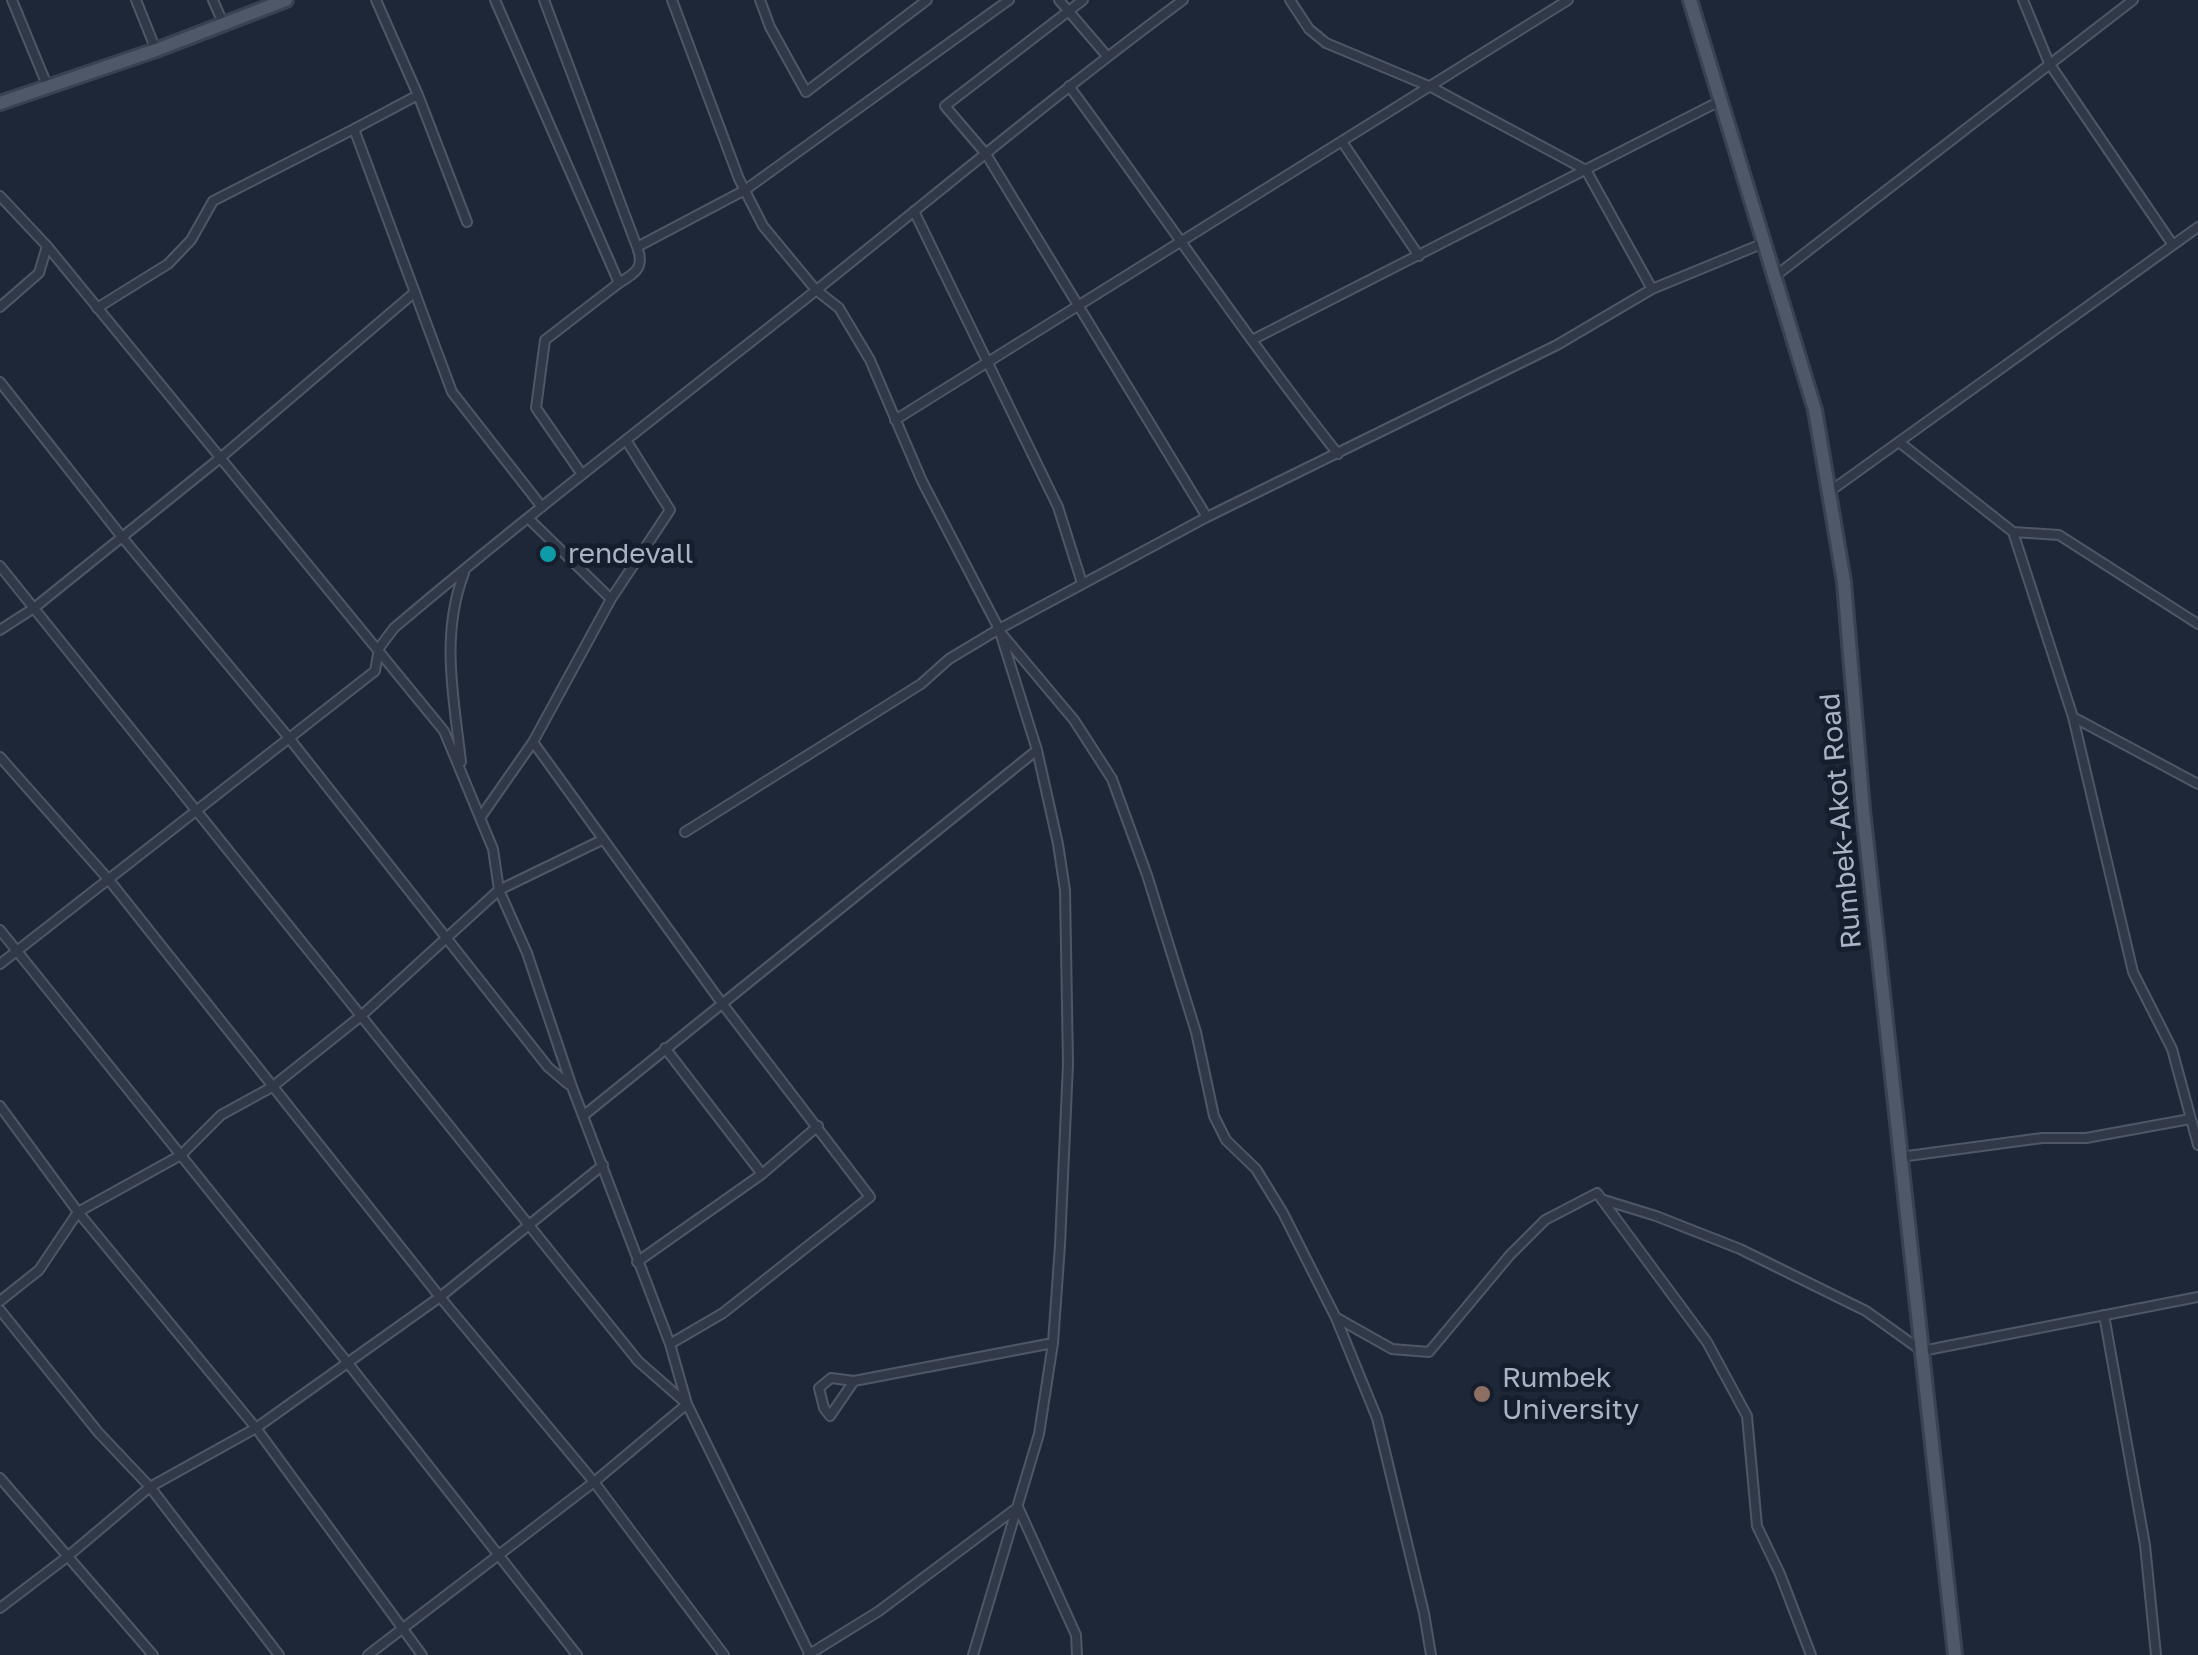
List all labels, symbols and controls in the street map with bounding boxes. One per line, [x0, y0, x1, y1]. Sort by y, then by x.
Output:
place label: rendevall [568, 537, 694, 571]
marker: rendevall [537, 543, 559, 565]
street label: Rumbek-Akot Road [1813, 692, 1869, 950]
place label: Rumbek University [1502, 1361, 1639, 1427]
marker: Rumbek University [1471, 1383, 1493, 1405]

